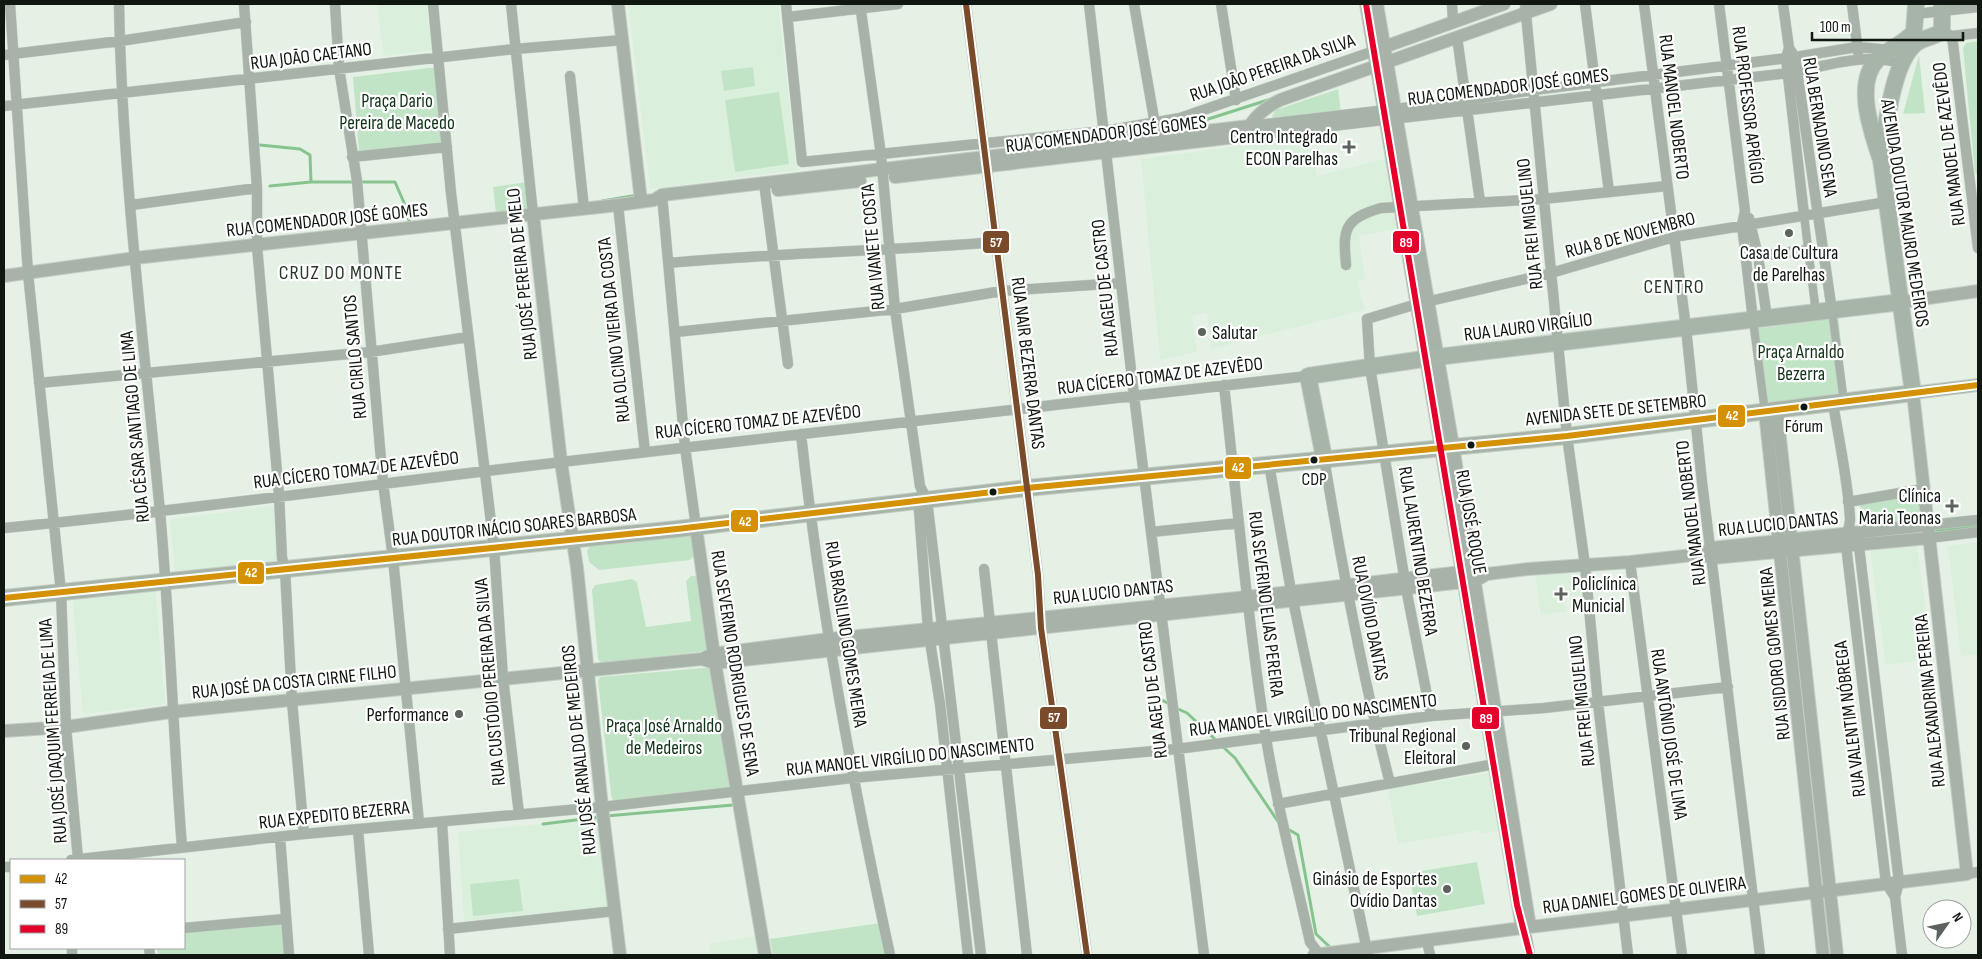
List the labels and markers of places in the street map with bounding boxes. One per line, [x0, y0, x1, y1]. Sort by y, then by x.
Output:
place label: Centro Integrado ECON Parelhas [1230, 126, 1338, 171]
marker: Centro Integrado ECON Parelhas [1342, 140, 1356, 154]
marker: Casa de Cultura de Parelhas [1783, 227, 1795, 239]
place label: Casa de Cultura de Parelhas [1740, 242, 1838, 287]
place label: Salutar [1212, 322, 1258, 345]
marker: Salutar [1196, 326, 1208, 338]
marker: Fórum [1799, 402, 1809, 412]
place label: Fórum [1785, 416, 1823, 437]
unlabelled marker [1466, 440, 1476, 450]
marker: CDP [1309, 455, 1319, 465]
place label: CDP [1301, 469, 1327, 490]
place label: Clínica Maria Teonas [1859, 485, 1941, 530]
unlabelled marker [988, 487, 998, 497]
marker: Clínica Maria Teonas [1945, 499, 1959, 513]
place label: Policlínica Municial [1572, 573, 1636, 618]
marker: Policlínica Municial [1554, 587, 1568, 601]
place label: Performance [366, 704, 449, 727]
marker: Performance [453, 708, 465, 720]
place label: Tribunal Regional Eleitoral [1349, 725, 1456, 770]
marker: Tribunal Regional Eleitoral [1460, 740, 1472, 752]
place label: Ginásio de Esportes Ovídio Dantas [1312, 868, 1437, 913]
marker: Ginásio de Esportes Ovídio Dantas [1441, 883, 1453, 895]

